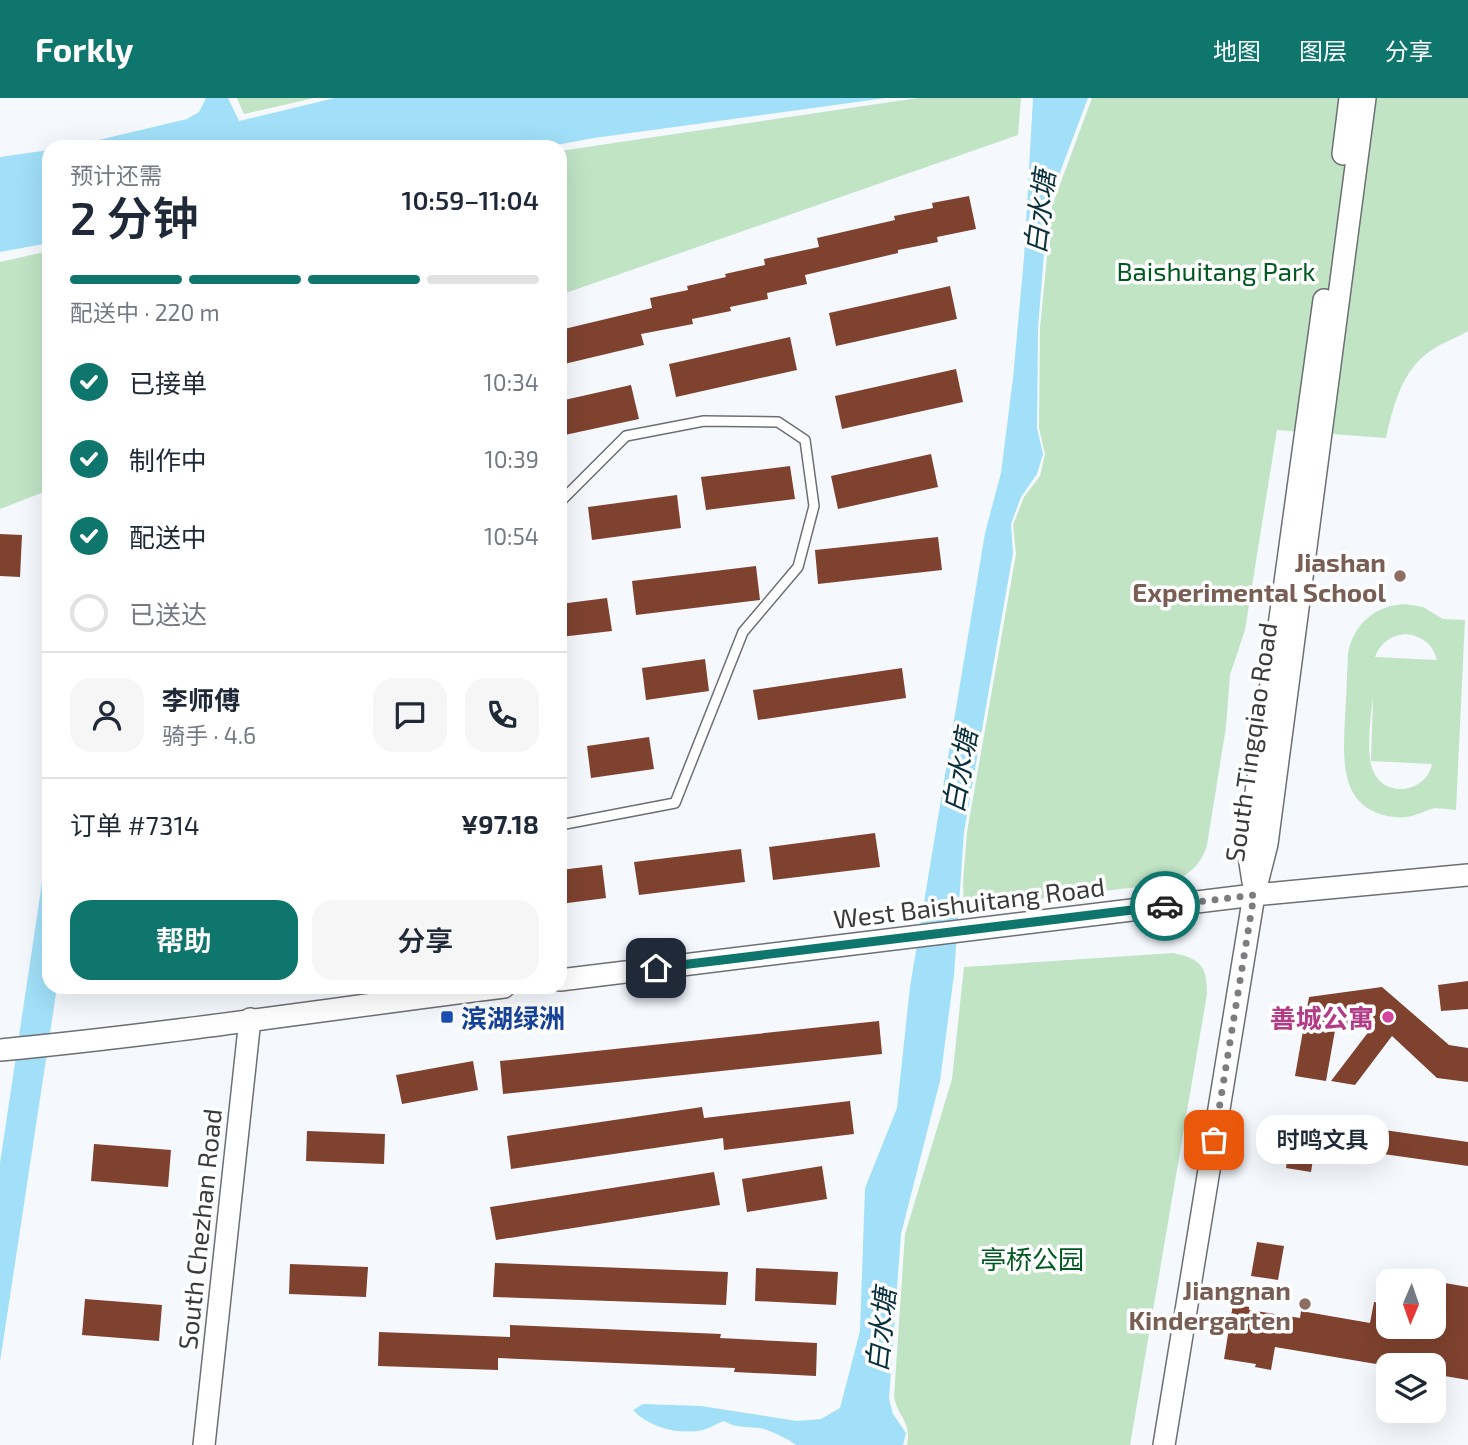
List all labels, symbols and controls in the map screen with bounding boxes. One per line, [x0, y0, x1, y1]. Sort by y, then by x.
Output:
text: Forkly [35, 29, 134, 69]
text: 地图 [1213, 36, 1261, 65]
text: 图层 [1299, 36, 1347, 65]
text: 分享 [1385, 36, 1433, 65]
text: 预计还需 [70, 161, 162, 189]
water label: 白水塘 [1017, 164, 1061, 256]
text: 10:59–11:04 [402, 184, 539, 215]
text: 2 分钟 [70, 189, 198, 244]
park label: Baishuitang Park [1116, 255, 1316, 286]
text: 配送中 · 220 m [70, 298, 220, 326]
icon: check [70, 363, 108, 401]
text: 已接单 [129, 367, 207, 398]
text: 10:34 [484, 368, 539, 396]
icon: check [70, 440, 108, 478]
text: 制作中 [129, 444, 207, 475]
text: 10:39 [485, 445, 539, 473]
icon: check [70, 517, 108, 555]
text: 配送中 [129, 521, 207, 552]
text: 10:54 [484, 522, 539, 550]
place label: Jiashan Experimental School [1132, 546, 1386, 607]
marker: Jiashan Experimental School [1392, 568, 1408, 584]
text: 已送达 [129, 598, 207, 629]
street label: South Tingqiao Road [1218, 620, 1282, 864]
button: person [70, 678, 144, 752]
button: chat [373, 678, 447, 752]
button: phone [465, 678, 539, 752]
text: 李师傅 [162, 684, 240, 715]
text: 骑手 · 4.6 [162, 721, 256, 749]
water label: 白水塘 [935, 723, 984, 815]
text: ¥97.18 [461, 808, 539, 839]
text: 订单 #7314 [70, 809, 200, 840]
street label: West Baishuitang Road [832, 870, 1106, 934]
courier [1130, 871, 1200, 941]
icon: car [1146, 887, 1184, 925]
button: 帮助 [70, 900, 298, 980]
button: 分享 [312, 900, 539, 980]
pin [626, 938, 686, 998]
icon: home [637, 949, 675, 987]
place label: 滨湖绿洲 [461, 1002, 565, 1033]
place label: 善城公寓 [1270, 1002, 1374, 1033]
marker: 滨湖绿洲 [439, 1009, 455, 1025]
marker: 善城公寓 [1380, 1009, 1396, 1025]
street label: South Chezhan Road [171, 1107, 227, 1351]
pin [1184, 1110, 1244, 1170]
callout: 时鸣文具 [1256, 1116, 1389, 1164]
icon: bag [1195, 1121, 1233, 1159]
text: 时鸣文具 [1277, 1125, 1369, 1153]
park label: 亭桥公园 [980, 1243, 1084, 1274]
north arrow [1376, 1269, 1446, 1339]
map controls [1376, 1269, 1446, 1423]
place label: Jiangnan Kindergarten [1129, 1274, 1291, 1335]
water label: 白水塘 [859, 1282, 902, 1374]
marker: Jiangnan Kindergarten [1297, 1296, 1313, 1312]
button: layers [1376, 1353, 1446, 1423]

